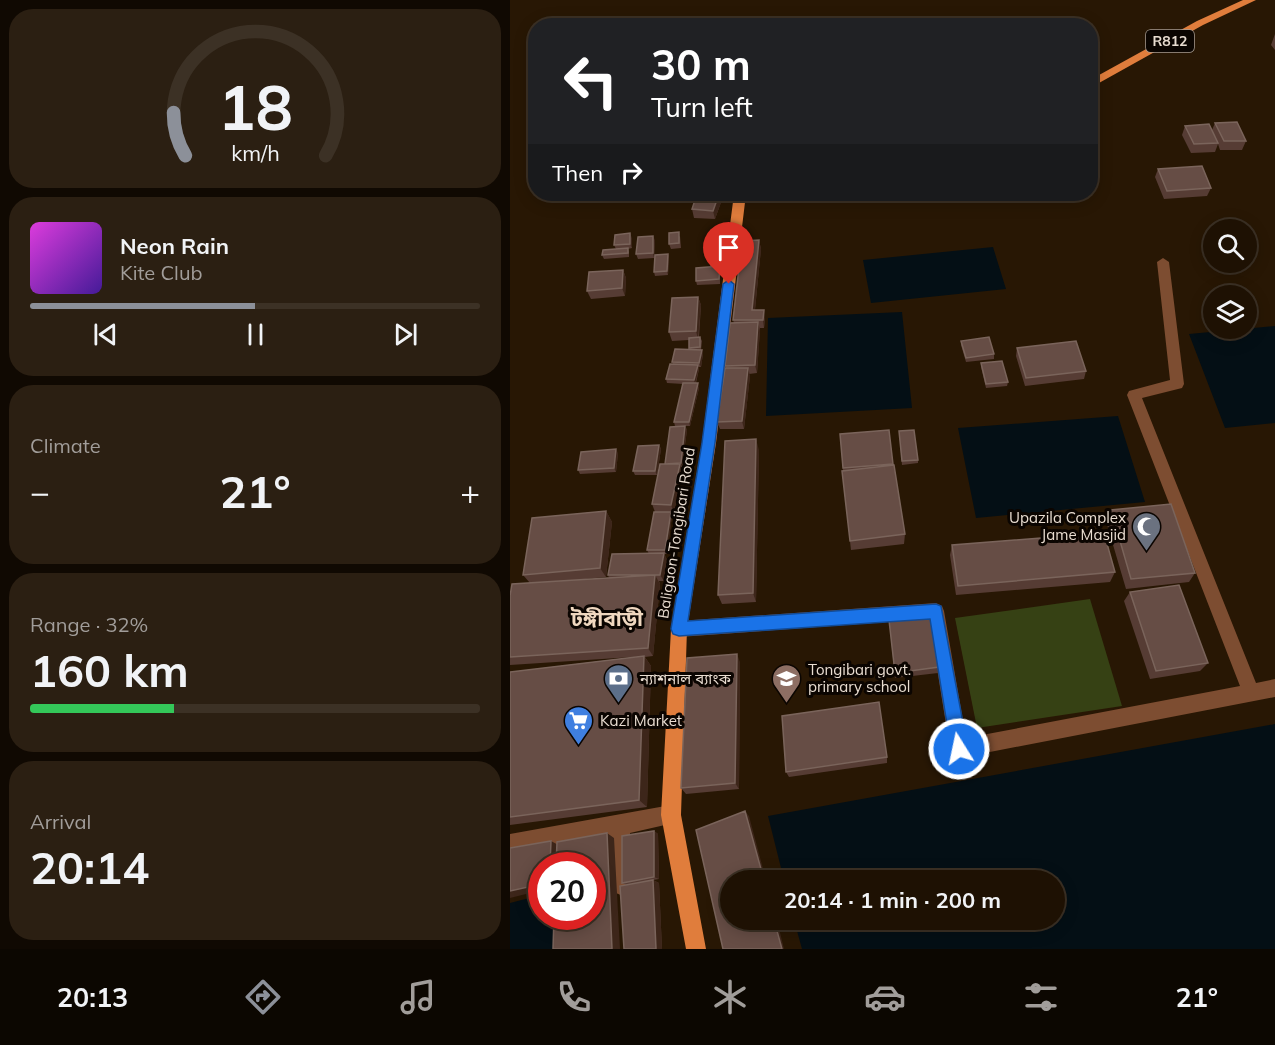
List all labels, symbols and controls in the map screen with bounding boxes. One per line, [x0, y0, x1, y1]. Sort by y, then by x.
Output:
road number: R812 [1146, 30, 1194, 52]
text: 30 m [651, 38, 751, 91]
icon: left [552, 42, 630, 120]
text: 18 [218, 67, 292, 146]
text: Turn left [651, 90, 753, 124]
text: km/h [231, 139, 279, 166]
icon: right [615, 156, 648, 189]
text: Then [552, 159, 603, 187]
map controls [1203, 219, 1257, 339]
button: search [1203, 219, 1257, 273]
pin [703, 222, 754, 284]
icon: arrive [712, 231, 745, 264]
text: Neon Rain [120, 232, 229, 260]
text: Kite Club [120, 260, 202, 285]
button: layers [1203, 285, 1257, 339]
icon: previous [89, 318, 122, 351]
icon: pause [239, 318, 272, 351]
icon: next [389, 318, 422, 351]
text: Climate [30, 433, 101, 458]
street label: Baligaon-Tongibari Road [653, 446, 699, 620]
text: 21° [219, 463, 291, 519]
text: − [30, 471, 50, 512]
text: + [460, 471, 480, 512]
place label: Upazila Complex Jame Masjid [1009, 508, 1126, 544]
mosque icon: Upazila Complex Jame Masjid [1131, 510, 1163, 552]
district label: টঙ্গীবাড়ী [570, 605, 644, 631]
text: Range · 32% [30, 612, 148, 637]
text: 160 km [30, 642, 189, 698]
place label: Tongibari govt. primary school [808, 660, 911, 696]
bank icon: ন্যাশনাল ব্যাংক [603, 662, 635, 704]
school or university icon: Tongibari govt. primary school [771, 662, 803, 704]
place label: ন্যাশনাল ব্যাংক [639, 669, 732, 688]
supermarket icon: Kazi Market [563, 704, 595, 746]
place label: Kazi Market [600, 711, 682, 730]
position arrow [927, 717, 991, 781]
text: Arrival [30, 809, 91, 834]
text: 20:14 [30, 839, 149, 895]
speed limit sign: 20 [528, 852, 606, 930]
text: 20:14 · 1 min · 200 m [784, 886, 1001, 914]
icon: directions [242, 976, 284, 1018]
icon: music [397, 976, 439, 1018]
icon: phone [553, 976, 595, 1018]
icon: climate [709, 976, 751, 1018]
icon: car [864, 976, 906, 1018]
icon: filters [1020, 976, 1062, 1018]
text: 20:13 [57, 980, 128, 1014]
text: 21° [1175, 980, 1218, 1014]

